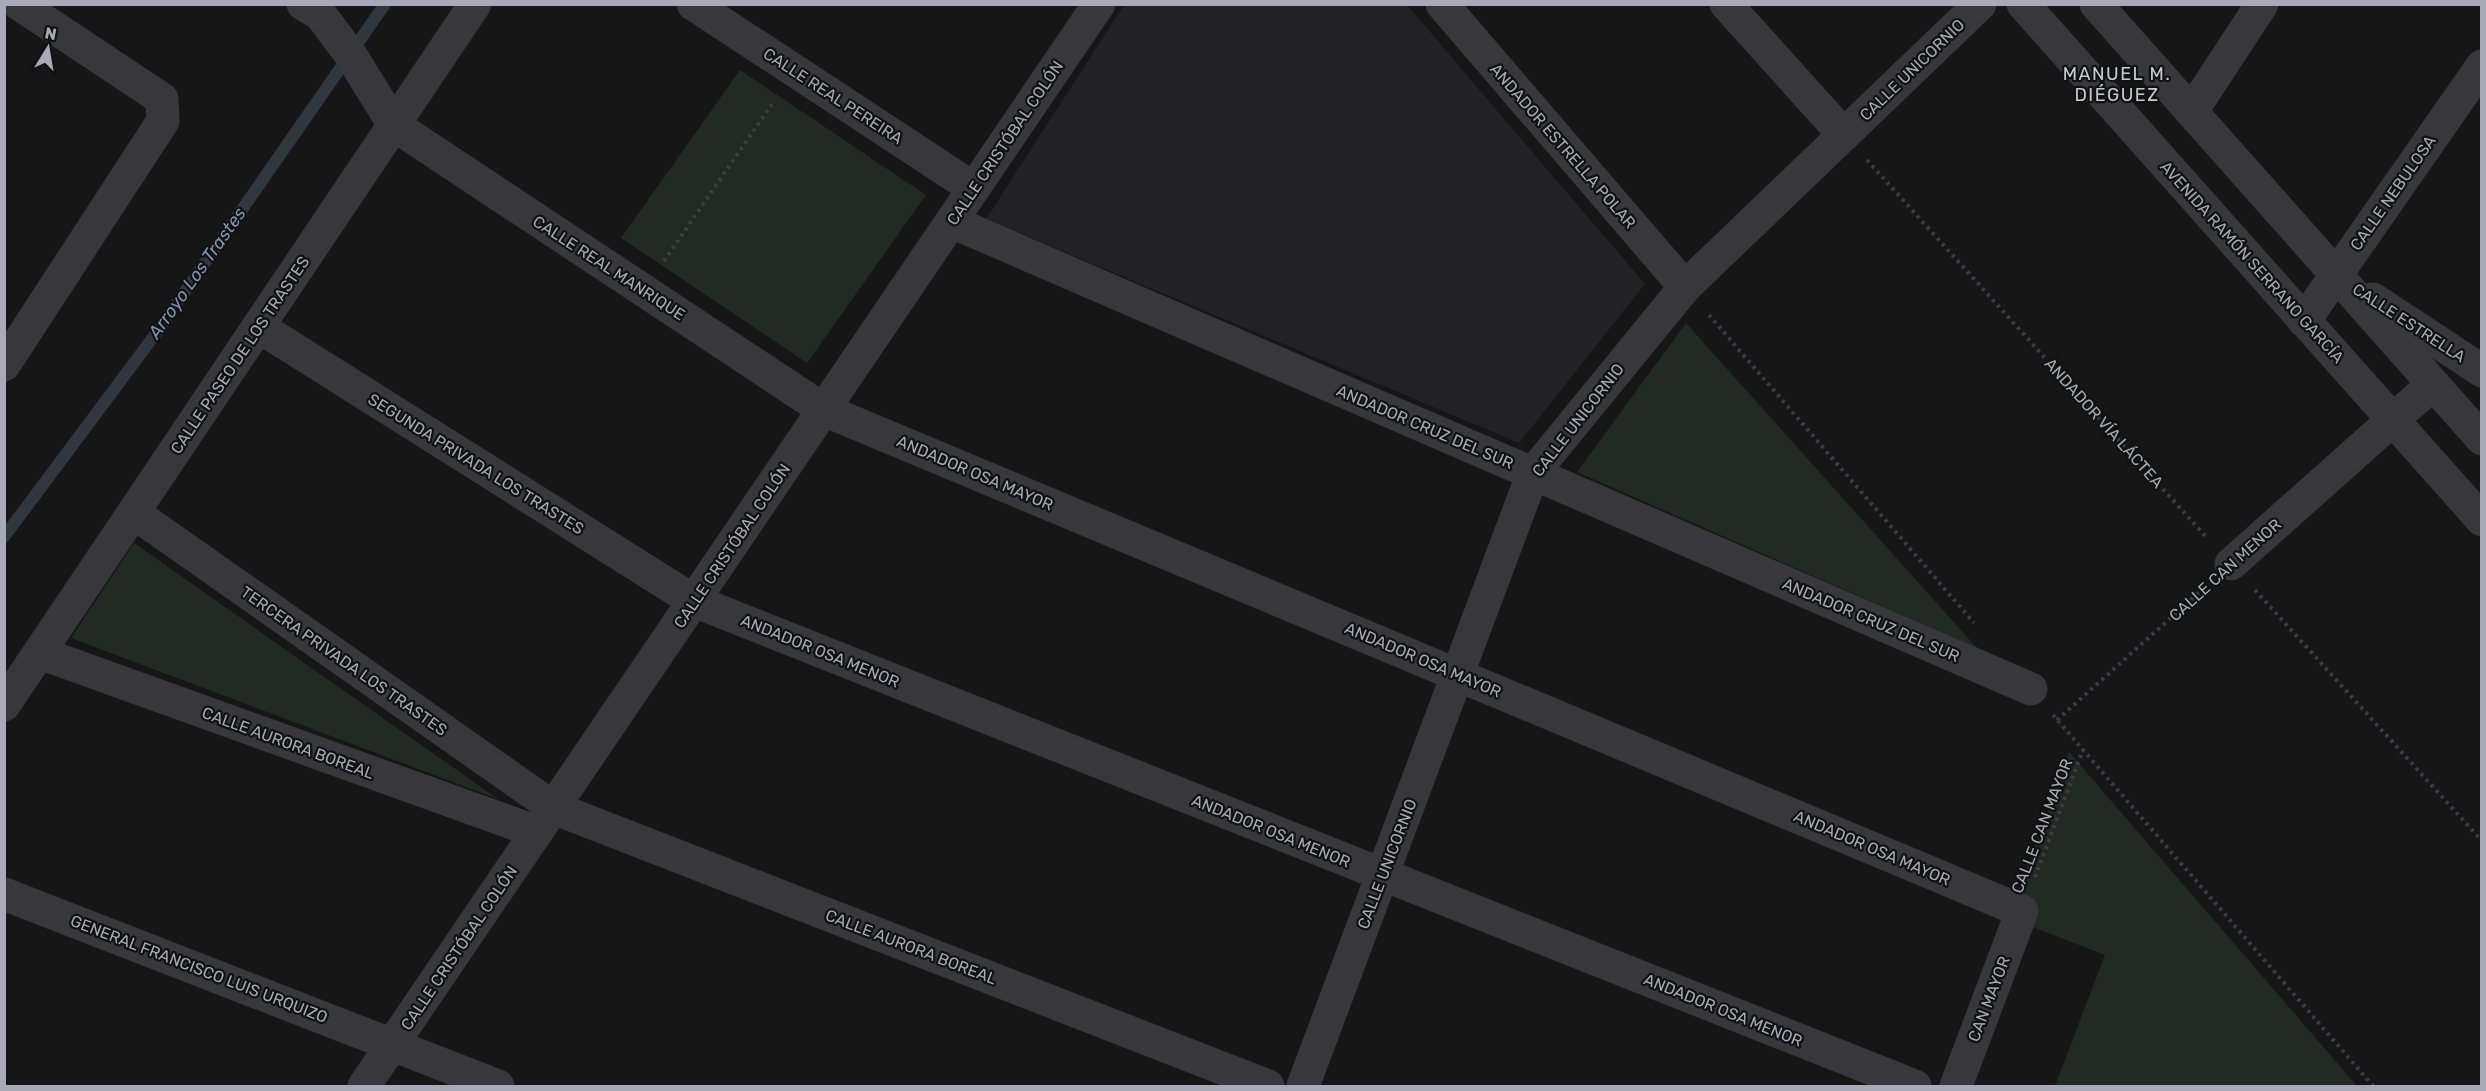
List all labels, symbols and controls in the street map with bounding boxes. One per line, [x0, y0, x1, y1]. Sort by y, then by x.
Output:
street label: CALLE UNICORNIO [1856, 15, 1968, 125]
north arrow [18, 18, 78, 78]
text: N [43, 23, 58, 44]
street label: CALLE REAL PEREIRA [760, 44, 906, 148]
street label: CALLE CRISTÓBAL COLÓN [942, 57, 1067, 229]
street label: ANDADOR ESTRELLA POLAR [1486, 60, 1640, 232]
district label: MANUEL M. DIÉGUEZ [2063, 63, 2171, 106]
street label: CALLE NEBULOSA [2346, 132, 2440, 254]
street label: AVENIDA RAMÓN SERRANO GARCÍA [2156, 156, 2349, 367]
water label: Arroyo Los Trastes [143, 203, 251, 344]
street label: CALLE REAL MANRIQUE [529, 212, 689, 324]
street label: CALLE PASEO DE LOS TRASTES [167, 253, 313, 457]
street label: CALLE ESTRELLA [2349, 279, 2469, 367]
street label: ANDADOR VÍA LÁCTEA [2041, 354, 2167, 492]
street label: CALLE UNICORNIO [1528, 360, 1628, 480]
street label: ANDADOR CRUZ DEL SUR [1334, 381, 1516, 473]
street label: SEGUNDA PRIVADA LOS TRASTES [365, 390, 587, 538]
street label: ANDADOR OSA MAYOR [894, 431, 1056, 515]
street label: CALLE CRISTÓBAL COLÓN [669, 460, 794, 632]
street label: CALLE CAN MENOR [2165, 515, 2285, 625]
street label: ANDADOR CRUZ DEL SUR [1780, 574, 1962, 666]
street label: TERCERA PRIVADA LOS TRASTES [237, 582, 451, 740]
street label: ANDADOR OSA MENOR [738, 610, 902, 692]
street label: ANDADOR OSA MAYOR [1342, 618, 1504, 702]
street label: CALLE AURORA BOREAL [199, 703, 377, 783]
street label: CALLE CAN MAYOR [2008, 756, 2076, 896]
street label: ANDADOR OSA MENOR [1189, 790, 1353, 872]
street label: CALLE UNICORNIO [1353, 796, 1421, 932]
street label: ANDADOR OSA MAYOR [1791, 806, 1953, 890]
street label: CALLE CRISTÓBAL COLÓN [396, 862, 521, 1034]
street label: CALLE AURORA BOREAL [823, 906, 999, 988]
street label: GENERAL FRANCISCO LUIS URQUIZO [68, 911, 330, 1027]
street label: CAN MAYOR [1964, 954, 2014, 1044]
street label: ANDADOR OSA MENOR [1641, 969, 1805, 1051]

